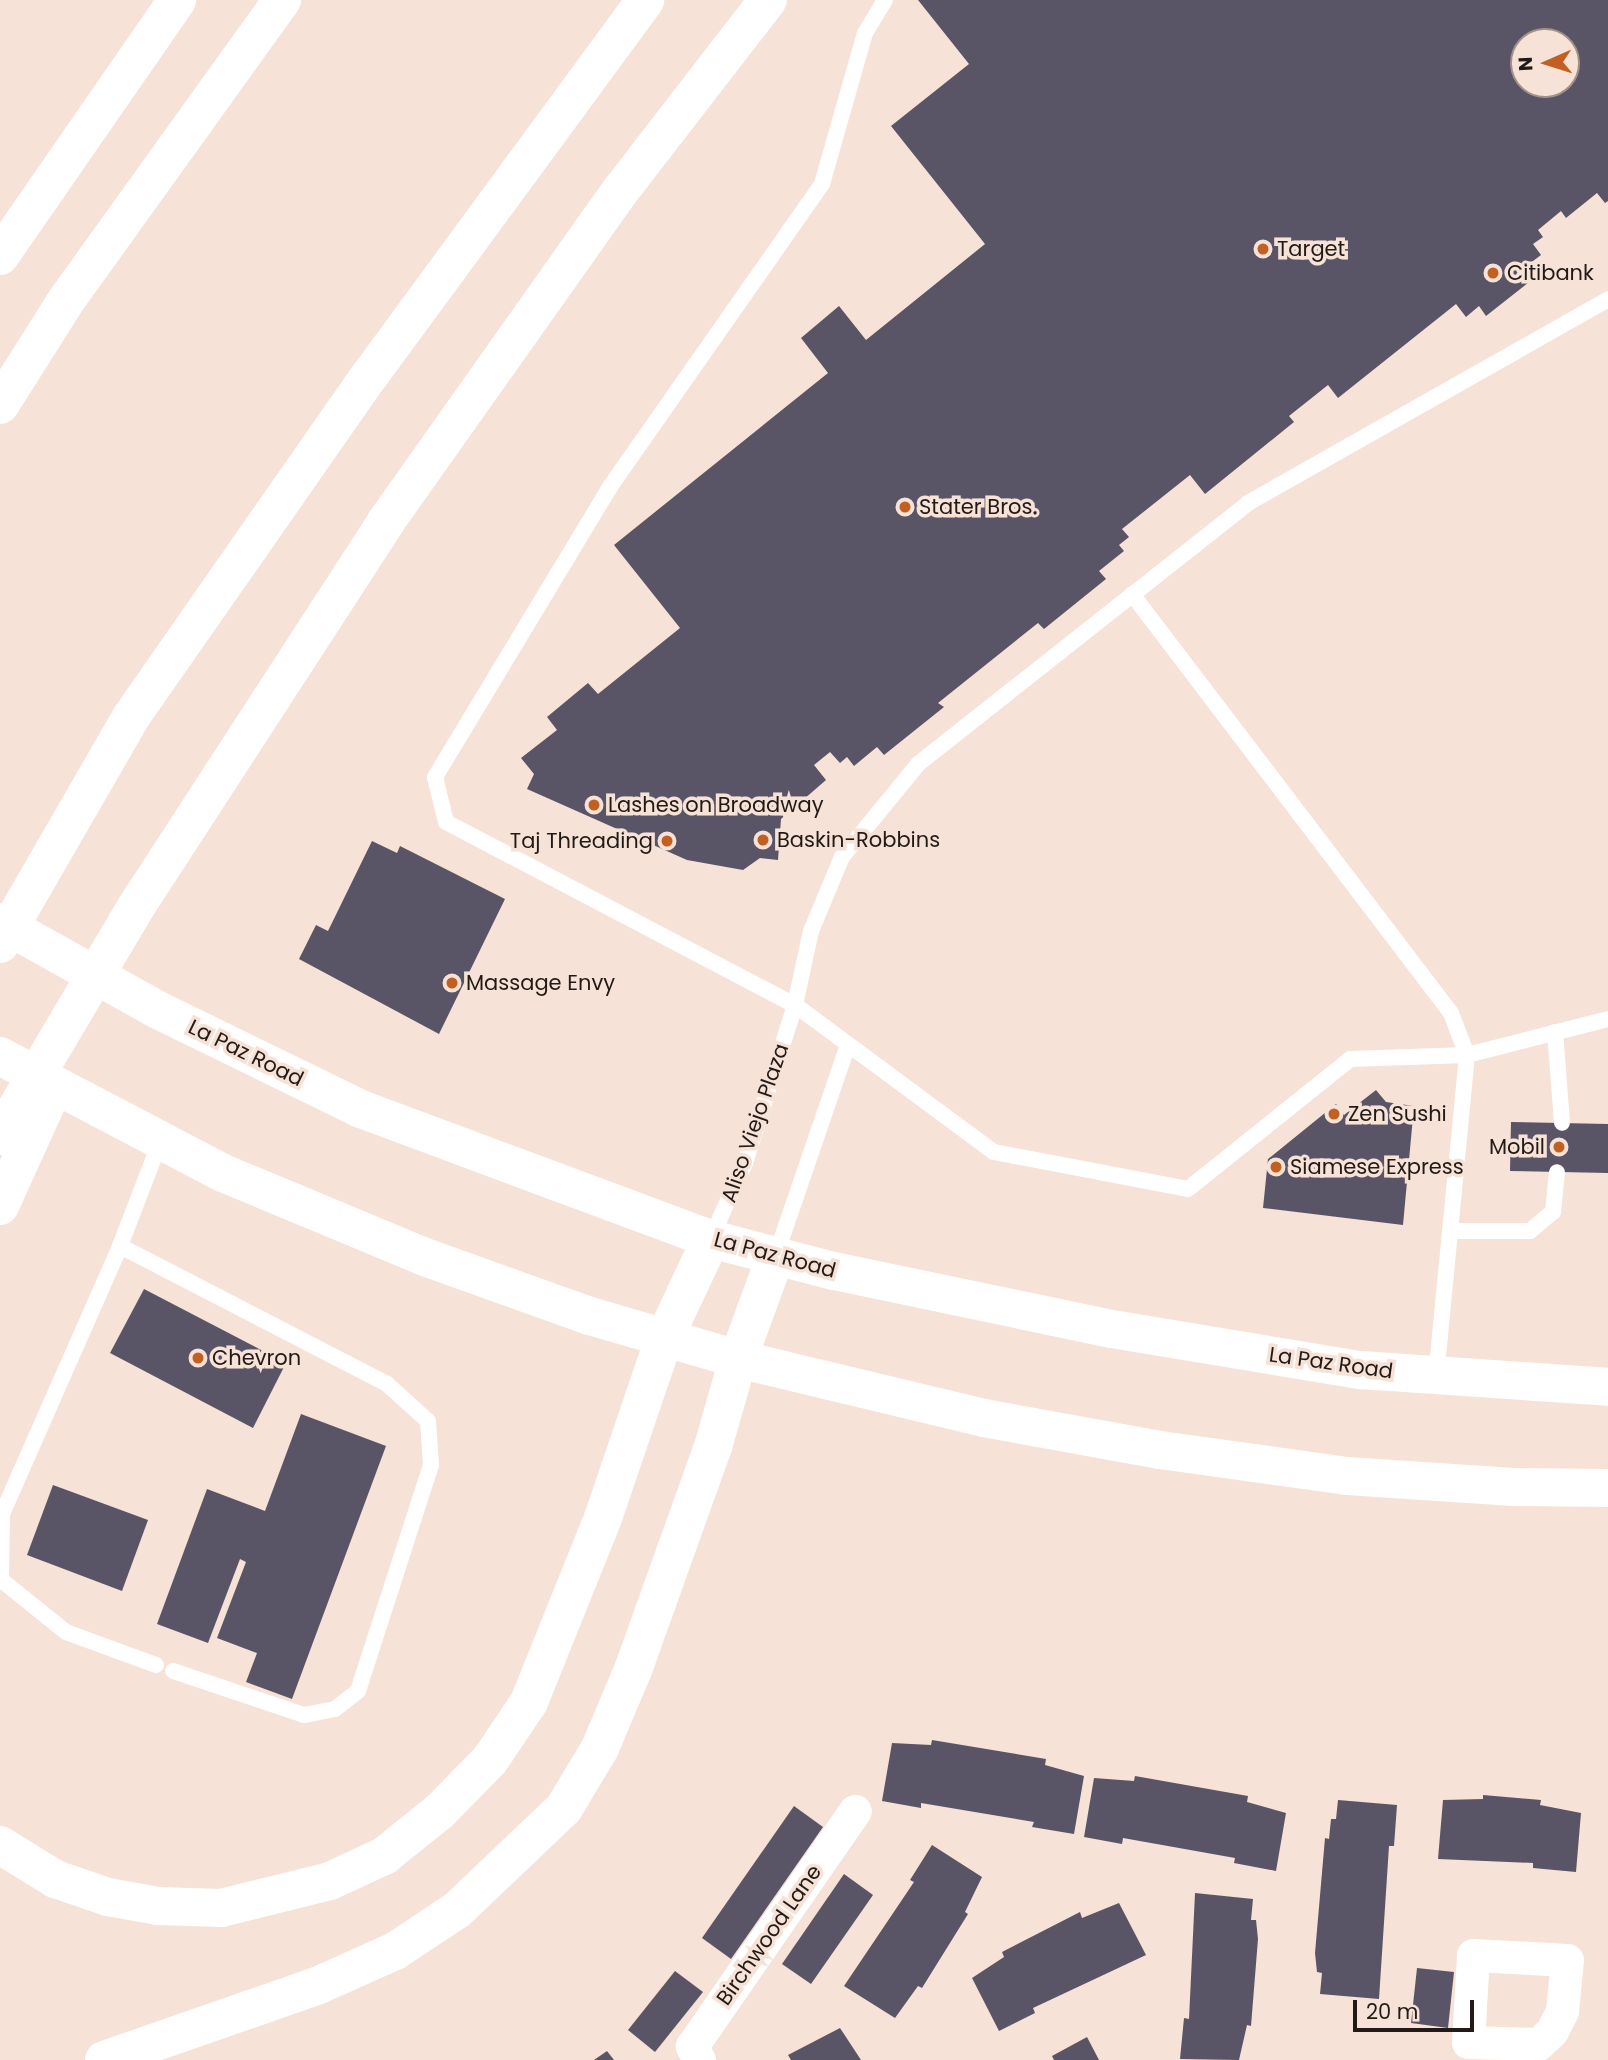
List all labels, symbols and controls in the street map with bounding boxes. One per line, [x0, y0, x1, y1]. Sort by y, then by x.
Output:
north arrow [1510, 28, 1580, 98]
text: N [1512, 56, 1539, 72]
place label: Target [1277, 236, 1345, 262]
marker: Target [1255, 241, 1271, 257]
place label: Citibank [1507, 260, 1594, 286]
marker: Citibank [1485, 265, 1501, 281]
place label: Stater Bros. [919, 494, 1037, 520]
marker: Stater Bros. [897, 499, 913, 515]
place label: Lashes on Broadway [608, 792, 824, 818]
marker: Lashes on Broadway [586, 797, 602, 813]
place label: Baskin-Robbins [777, 827, 940, 853]
place label: Taj Threading [510, 828, 653, 854]
marker: Baskin-Robbins [755, 832, 771, 848]
marker: Taj Threading [659, 833, 675, 849]
place label: Massage Envy [466, 970, 615, 996]
marker: Massage Envy [444, 975, 460, 991]
street label: La Paz Road [184, 1014, 308, 1092]
street label: Aliso Viejo Plaza [716, 1040, 794, 1206]
place label: Zen Sushi [1348, 1101, 1447, 1127]
marker: Zen Sushi [1326, 1106, 1342, 1122]
place label: Mobil [1489, 1134, 1545, 1160]
marker: Mobil [1551, 1139, 1567, 1155]
place label: Siamese Express [1290, 1154, 1464, 1180]
marker: Siamese Express [1268, 1159, 1284, 1175]
street label: La Paz Road [711, 1227, 839, 1283]
street label: La Paz Road [1267, 1342, 1395, 1384]
place label: Chevron [212, 1345, 301, 1371]
marker: Chevron [190, 1350, 206, 1366]
street label: Birchwood Lane [711, 1860, 827, 2010]
scale bar [1356, 1986, 1477, 2030]
text: 20 m [1366, 1997, 1419, 2026]

